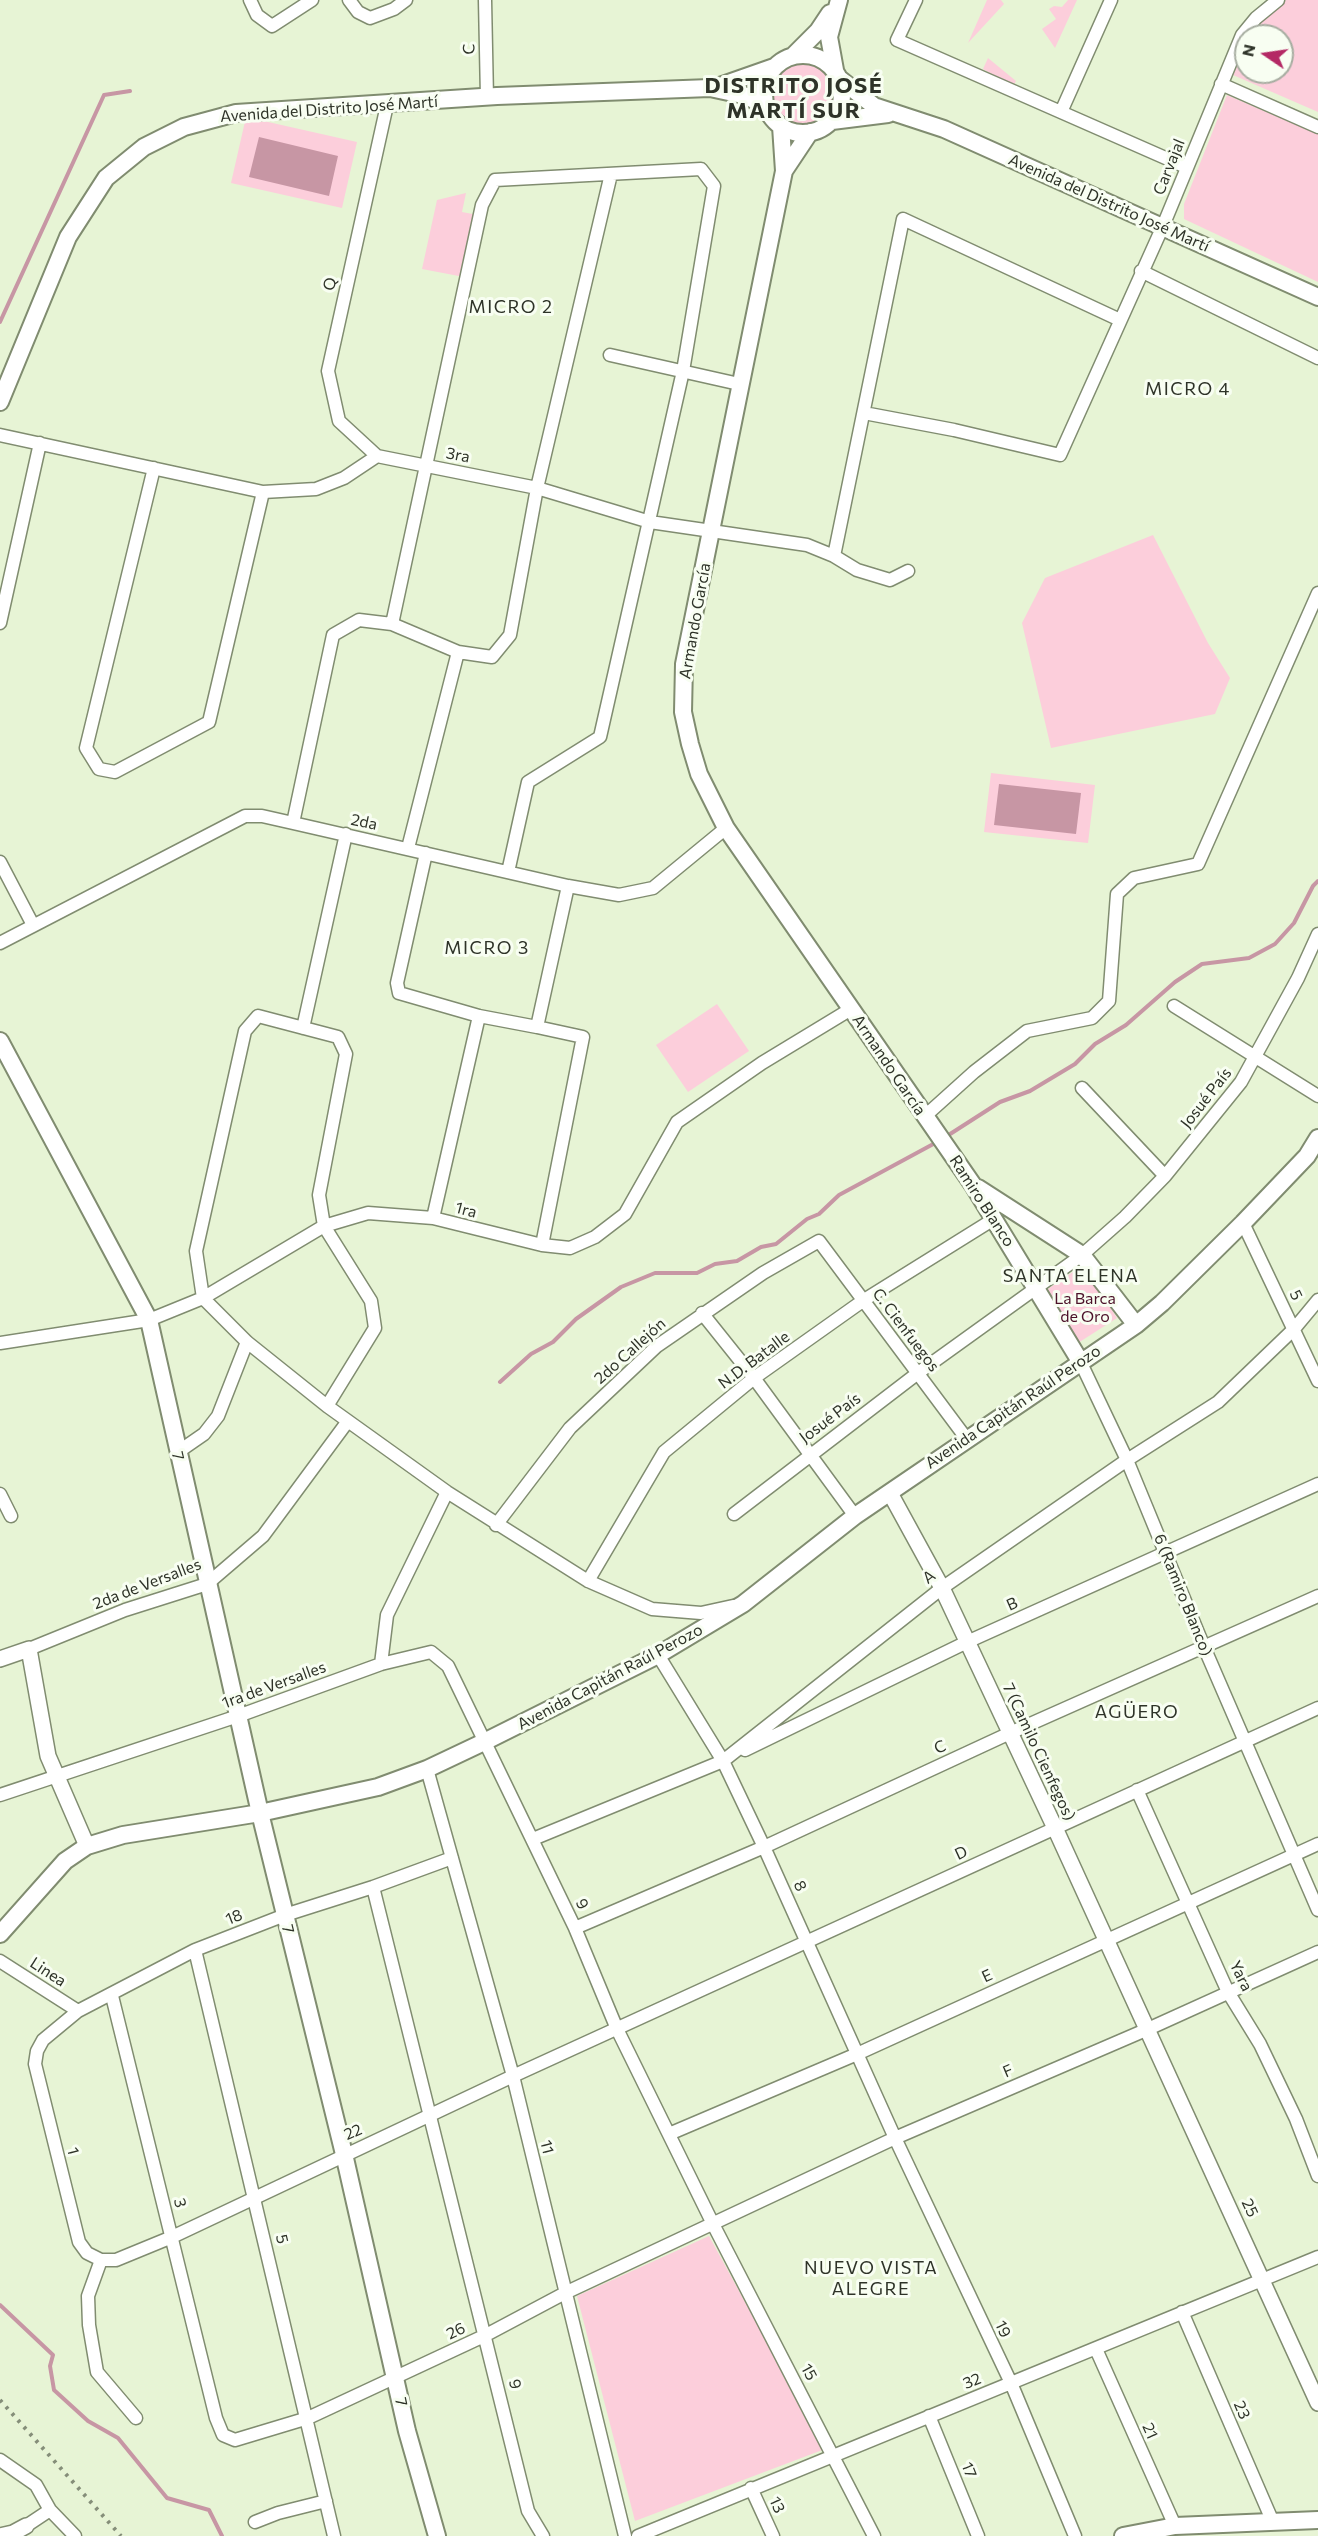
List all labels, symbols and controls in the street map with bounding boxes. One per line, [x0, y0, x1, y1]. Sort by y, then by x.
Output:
north arrow [1234, 24, 1294, 84]
text: N [1237, 42, 1259, 58]
street label: C [459, 43, 479, 55]
district label: DISTRITO JOSÉ MARTÍ SUR [705, 73, 883, 124]
street label: Avenida del Distrito José Martí [219, 92, 439, 126]
street label: Carvajal [1149, 136, 1189, 198]
street label: Avenida del Distrito José Martí [1005, 150, 1213, 256]
street label: Q [319, 276, 341, 292]
district label: MICRO 2 [468, 296, 554, 318]
district label: MICRO 4 [1145, 378, 1231, 400]
street label: 3ra [445, 443, 471, 467]
street label: Armando García [675, 562, 715, 680]
street label: 2da [349, 810, 379, 834]
district label: MICRO 3 [444, 937, 530, 959]
street label: Armando García [848, 1011, 930, 1119]
street label: Josué País [1176, 1064, 1236, 1132]
street label: Ramiro Blanco [945, 1152, 1019, 1250]
street label: 1ra [453, 1198, 479, 1222]
district label: SANTA ELENA [1003, 1265, 1139, 1287]
street label: C. Cienfuegos [868, 1285, 944, 1375]
street label: 5 [1285, 1287, 1307, 1303]
park label: La Barca de Oro [1054, 1289, 1116, 1327]
street label: 2do Callejón [590, 1314, 670, 1388]
street label: N.D. Batalle [715, 1327, 793, 1393]
street label: Avenida Capitán Raúl Perozo [922, 1341, 1104, 1473]
street label: Josué País [796, 1389, 864, 1447]
street label: 7 [168, 1450, 188, 1462]
street label: 6 (Ramiro Blanco) [1150, 1531, 1216, 1659]
street label: 2da de Versalles [90, 1555, 204, 1613]
street label: A [919, 1566, 939, 1588]
street label: B [1003, 1593, 1021, 1615]
street label: Avenida Capitán Raúl Perozo [514, 1620, 706, 1734]
street label: 1ra de Versalles [219, 1657, 329, 1713]
street label: 7 (Camilo Cienfegos) [999, 1680, 1079, 1824]
district label: AGÜERO [1095, 1701, 1179, 1723]
street label: C [931, 1736, 949, 1758]
street label: D [952, 1842, 970, 1864]
street label: 8 [789, 1878, 811, 1894]
street label: 9 [571, 1896, 593, 1912]
street label: 18 [223, 1905, 245, 1929]
street label: 7 [278, 1923, 298, 1935]
street label: Linea [26, 1953, 70, 1991]
street label: Yara [1225, 1958, 1257, 1994]
street label: E [979, 1965, 995, 1987]
street label: F [1000, 2060, 1016, 2082]
street label: 22 [341, 2120, 365, 2144]
street label: 11 [536, 2138, 558, 2156]
street label: 1 [63, 2145, 83, 2157]
street label: 3 [170, 2196, 190, 2210]
street label: 25 [1237, 2196, 1263, 2220]
street label: 5 [272, 2232, 292, 2246]
district label: NUEVO VISTA ALEGRE [804, 2257, 938, 2300]
street label: 19 [991, 2317, 1015, 2341]
street label: 26 [444, 2318, 468, 2344]
street label: 15 [797, 2360, 821, 2384]
street label: 32 [960, 2369, 984, 2393]
street label: 9 [505, 2377, 525, 2391]
street label: 7 [391, 2396, 411, 2408]
street label: 23 [1230, 2398, 1254, 2422]
street label: 21 [1138, 2420, 1162, 2442]
street label: 17 [957, 2459, 981, 2481]
street label: 13 [765, 2494, 789, 2516]

